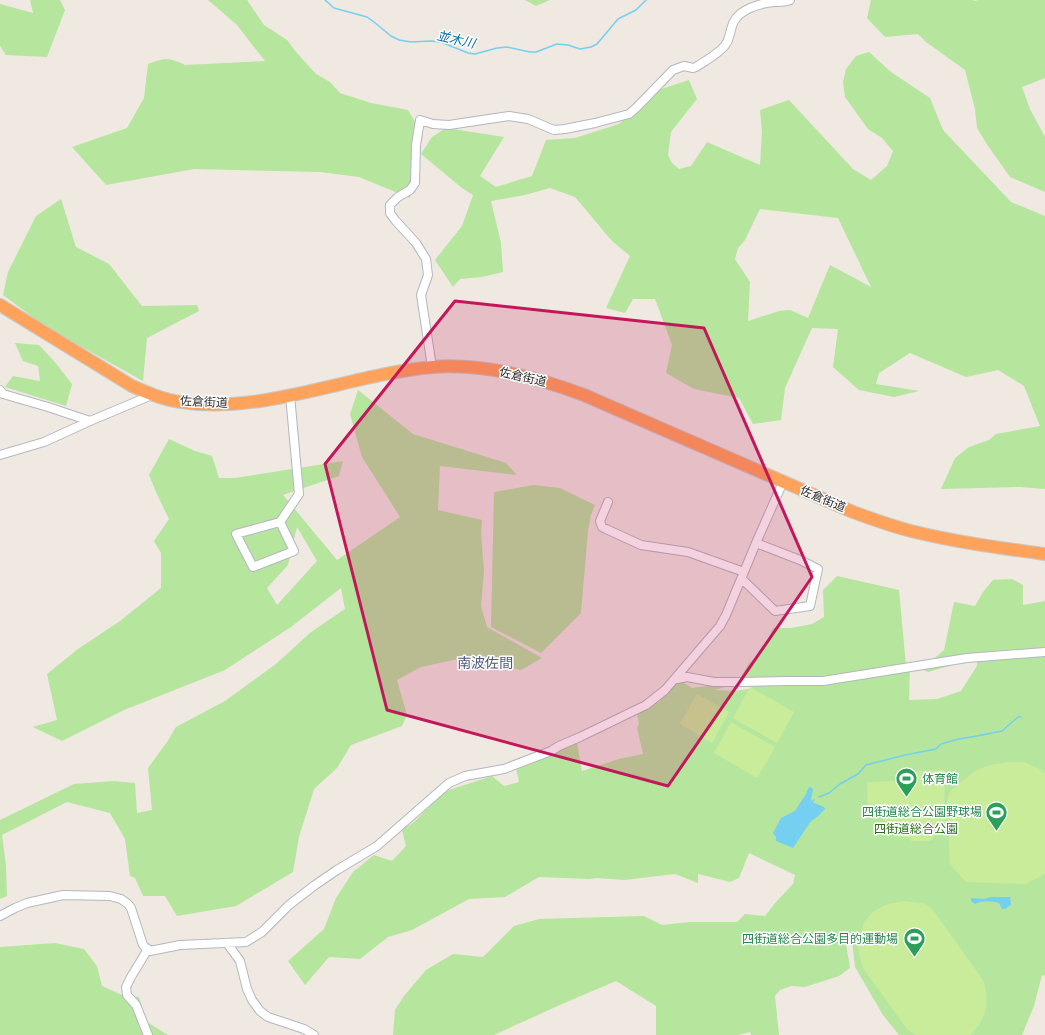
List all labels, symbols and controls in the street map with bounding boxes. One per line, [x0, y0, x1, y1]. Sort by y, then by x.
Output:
water label: 並木川 [435, 28, 479, 52]
street label: 佐倉街道 [498, 365, 548, 389]
street label: 佐倉街道 [180, 394, 228, 410]
street label: 佐倉街道 [798, 483, 848, 515]
district label: 南波佐間 [457, 655, 513, 672]
sports icon: 体育館 [893, 766, 919, 799]
place label: 体育館 [922, 772, 958, 786]
sports icon: 四街道総合公園野球場 [984, 799, 1010, 832]
place label: 四街道総合公園野球場 [862, 805, 982, 819]
park label: 四街道総合公園 [874, 822, 958, 836]
sports icon: 四街道総合公園多目的運動場 [901, 926, 927, 959]
place label: 四街道総合公園多目的運動場 [742, 932, 898, 946]

